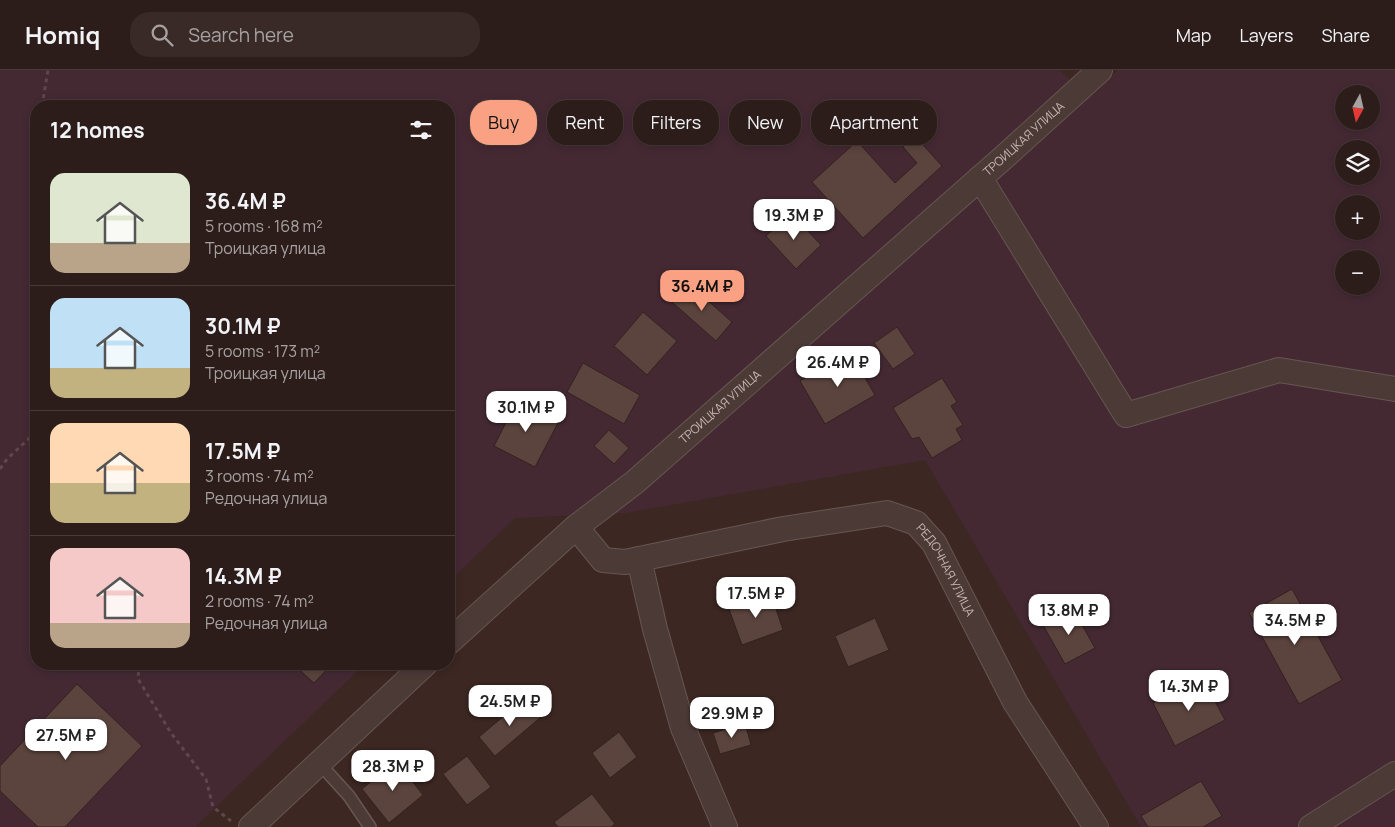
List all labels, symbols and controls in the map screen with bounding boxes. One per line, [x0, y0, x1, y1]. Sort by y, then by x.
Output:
search box [130, 12, 480, 57]
text: Homiq [25, 18, 100, 51]
icon: search [148, 21, 176, 49]
text: Search here [188, 22, 294, 48]
text: Map [1176, 23, 1211, 47]
text: Layers [1239, 23, 1293, 47]
text: Share [1321, 23, 1370, 47]
north arrow [1335, 85, 1380, 130]
map controls [1335, 85, 1380, 295]
street label: ТРОИЦКАЯ УЛИЦА [979, 97, 1068, 180]
chip: Buy [470, 100, 537, 145]
chip: Rent [547, 100, 623, 145]
chip: Filters [633, 100, 719, 145]
chip: New [729, 100, 801, 145]
chip: Apartment [811, 100, 937, 145]
text: 12 homes [50, 116, 145, 144]
icon: filters [407, 116, 435, 144]
button: layers [1335, 140, 1380, 185]
text: 36.4M ₽ [205, 187, 286, 215]
icon: home [90, 193, 150, 253]
button: + [1335, 195, 1380, 240]
pin: 19.3M ₽ [748, 198, 840, 241]
text: 19.3M ₽ [765, 204, 823, 226]
text: 5 rooms · 168 m² [205, 215, 323, 237]
text: Троицкая улица [205, 237, 326, 259]
button: − [1335, 250, 1380, 295]
pin: 36.4M ₽ [656, 270, 748, 312]
text: 36.4M ₽ [671, 275, 733, 297]
text: 30.1M ₽ [205, 312, 281, 340]
icon: home [90, 318, 150, 378]
text: 5 rooms · 173 m² [205, 340, 320, 362]
pin: 26.4M ₽ [792, 346, 884, 388]
text: 26.4M ₽ [807, 351, 869, 373]
text: Троицкая улица [205, 362, 326, 384]
street label: ТРОИЦКАЯ УЛИЦА [675, 366, 765, 447]
pin: 30.1M ₽ [480, 390, 572, 433]
text: 30.1M ₽ [497, 396, 555, 418]
text: 17.5M ₽ [205, 437, 280, 465]
icon: home [90, 443, 150, 503]
text: 3 rooms · 74 m² [205, 465, 314, 487]
text: Редочная улица [205, 487, 327, 509]
street label: РЕДОЧНАЯ УЛИЦА [912, 520, 979, 620]
text: 14.3M ₽ [205, 562, 282, 590]
icon: home [90, 568, 150, 628]
pin: 17.5M ₽ [710, 576, 802, 619]
text: 17.5M ₽ [727, 582, 785, 604]
text: 2 rooms · 74 m² [205, 590, 314, 612]
pin: 13.8M ₽ [1023, 594, 1115, 636]
text: 13.8M ₽ [1040, 599, 1098, 621]
pin: 34.5M ₽ [1249, 604, 1341, 646]
text: 34.5M ₽ [1265, 609, 1325, 631]
text: Редочная улица [205, 612, 327, 634]
pin: 14.3M ₽ [1143, 670, 1235, 712]
text: 14.3M ₽ [1160, 675, 1218, 697]
pin: 24.5M ₽ [464, 684, 556, 727]
text: 24.5M ₽ [480, 690, 540, 712]
pin: 29.9M ₽ [686, 696, 778, 739]
text: 29.9M ₽ [701, 702, 763, 724]
pin: 27.5M ₽ [20, 718, 112, 761]
text: 27.5M ₽ [36, 724, 96, 746]
pin: 28.3M ₽ [347, 750, 439, 792]
text: 28.3M ₽ [362, 755, 424, 777]

